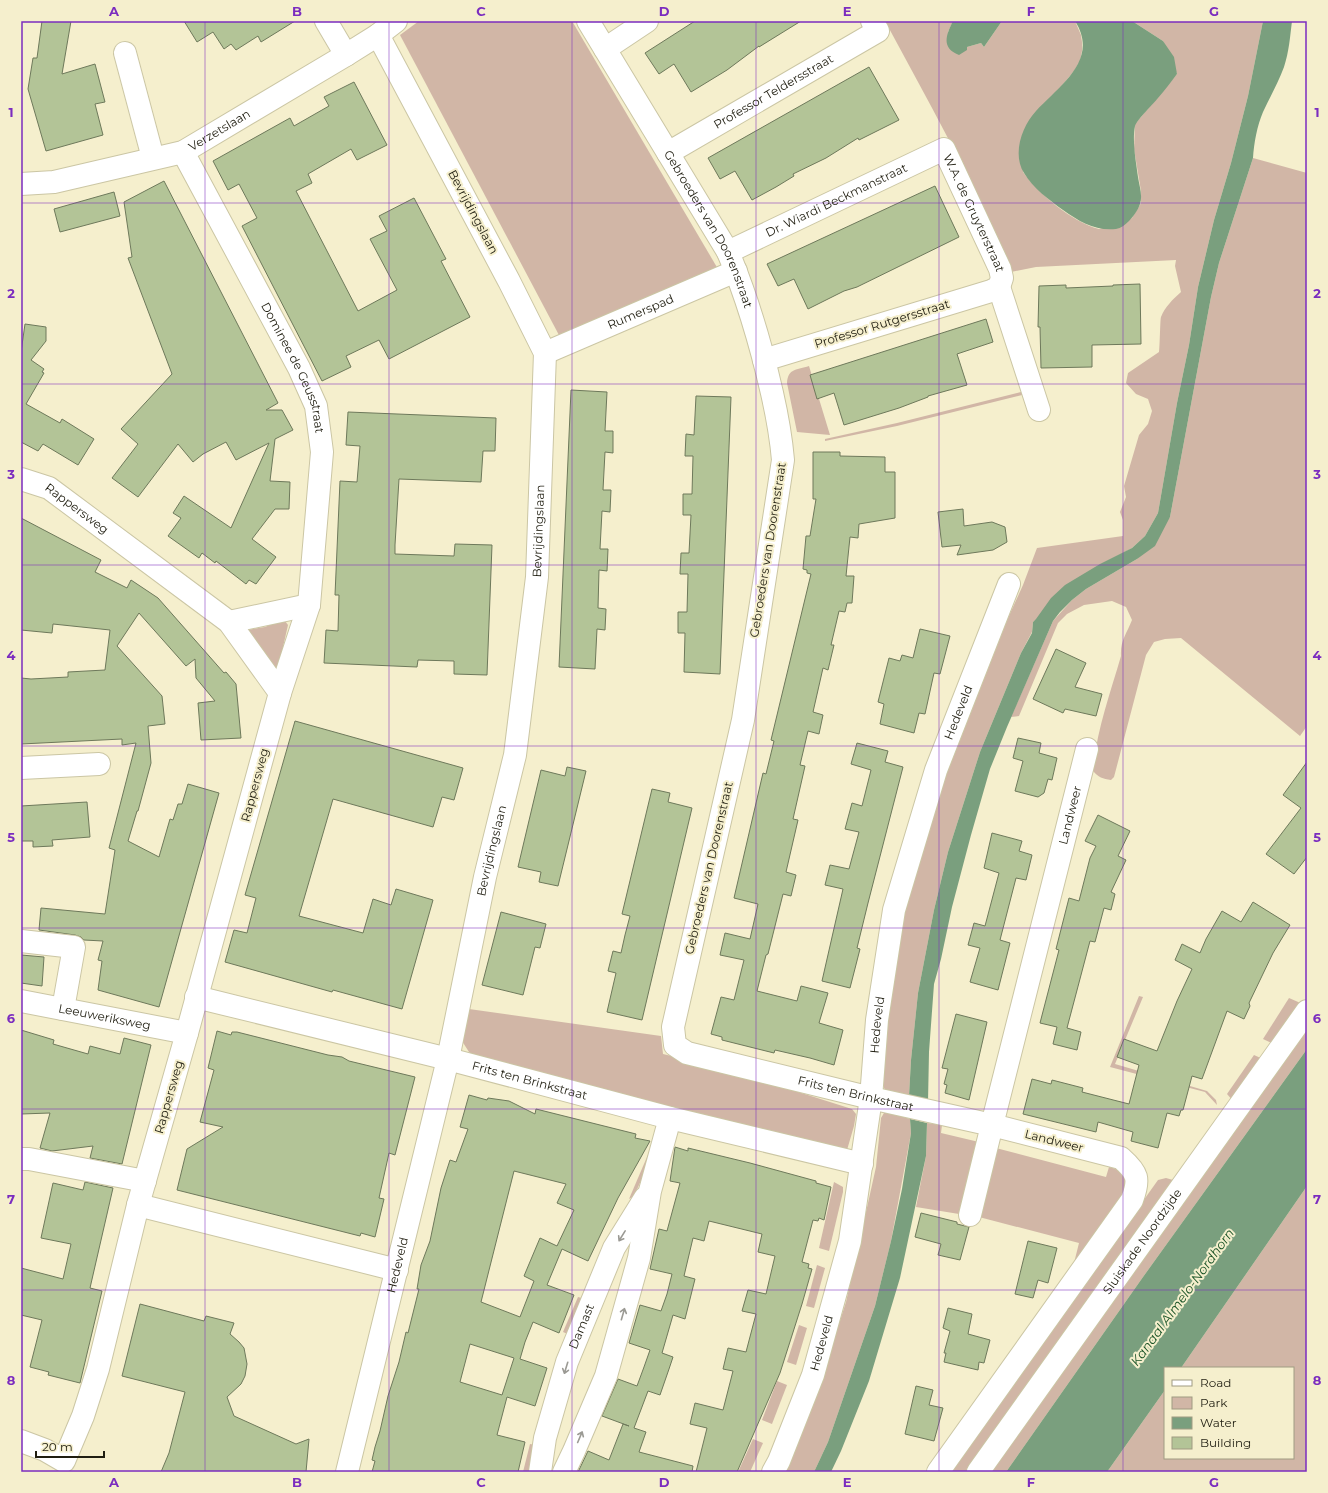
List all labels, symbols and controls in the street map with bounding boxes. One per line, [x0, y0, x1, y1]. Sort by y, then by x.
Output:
text: A [108, 3, 120, 19]
text: B [292, 3, 302, 19]
text: C [476, 3, 486, 19]
text: D [659, 3, 670, 19]
text: E [843, 3, 852, 19]
text: F [1027, 3, 1035, 19]
text: G [1209, 3, 1219, 19]
street label: Professor Teldersstraat [711, 51, 836, 132]
text: 1 [8, 104, 14, 120]
text: 1 [1314, 104, 1320, 120]
street label: Verzetslaan [186, 106, 253, 154]
street label: Gebroeders van Doorenstraat [661, 147, 756, 310]
street label: W.A. de Gruyterstraat [940, 151, 1008, 273]
street label: Dr. Wiardi Beckmanstraat [763, 160, 909, 240]
street label: Bevrijdingslaan [445, 167, 502, 256]
text: 2 [7, 285, 15, 301]
text: 2 [1313, 285, 1321, 301]
street label: Rumerspad [605, 291, 676, 332]
street label: Professor Rutgersstraat [812, 296, 951, 351]
street label: Dominee de Geusstraat [258, 300, 327, 434]
street label: Gebroeders van Doorenstraat [746, 461, 789, 638]
text: 3 [6, 466, 15, 482]
text: 3 [1312, 466, 1321, 482]
street label: Rappersweg [42, 480, 112, 537]
street label: Bevrijdingslaan [529, 484, 547, 578]
text: 4 [7, 647, 16, 663]
text: 4 [1313, 647, 1322, 663]
street label: Hedeveld [941, 683, 976, 742]
street label: Rappersweg [237, 746, 272, 823]
street label: Gebroeders van Doorenstraat [681, 780, 736, 956]
street label: Landweer [1055, 784, 1084, 846]
street label: Bevrijdingslaan [473, 804, 509, 897]
text: 5 [7, 829, 15, 845]
text: 5 [1313, 829, 1321, 845]
street label: Hedeveld [866, 995, 888, 1054]
street label: Leeuweriksweg [57, 1000, 152, 1033]
text: 6 [7, 1010, 16, 1026]
text: 6 [1313, 1010, 1322, 1026]
street label: Rappersweg [151, 1058, 186, 1135]
street label: Frits ten Brinkstraat [470, 1058, 589, 1103]
street label: Frits ten Brinkstraat [796, 1072, 915, 1114]
street label: Landweer [1023, 1126, 1085, 1155]
street label: Sluiskade Noordzijde [1099, 1186, 1185, 1297]
text: 7 [7, 1191, 15, 1207]
text: 7 [1313, 1191, 1321, 1207]
water label: Kanaal Almelo-Nordhorn [1127, 1225, 1237, 1369]
one-way arrow [617, 1230, 626, 1241]
street label: Hedeveld [383, 1235, 411, 1295]
street label: Damast [565, 1301, 597, 1351]
one-way arrow [620, 1308, 627, 1321]
street label: Hedeveld [806, 1313, 836, 1373]
one-way arrow [562, 1361, 569, 1374]
legend [1164, 1367, 1294, 1459]
text: 8 [7, 1372, 16, 1388]
text: 8 [1313, 1372, 1322, 1388]
text: Road [1200, 1375, 1231, 1390]
text: Park [1200, 1395, 1228, 1410]
text: Water [1200, 1415, 1237, 1430]
one-way arrow [577, 1431, 585, 1443]
scale bar [36, 1433, 104, 1459]
text: Building [1200, 1435, 1251, 1450]
text: 20 m [42, 1439, 73, 1454]
text: A [108, 1474, 120, 1490]
text: B [292, 1474, 302, 1490]
text: C [476, 1474, 486, 1490]
text: D [659, 1474, 670, 1490]
text: E [843, 1474, 852, 1490]
text: F [1027, 1474, 1035, 1490]
text: G [1209, 1474, 1219, 1490]

